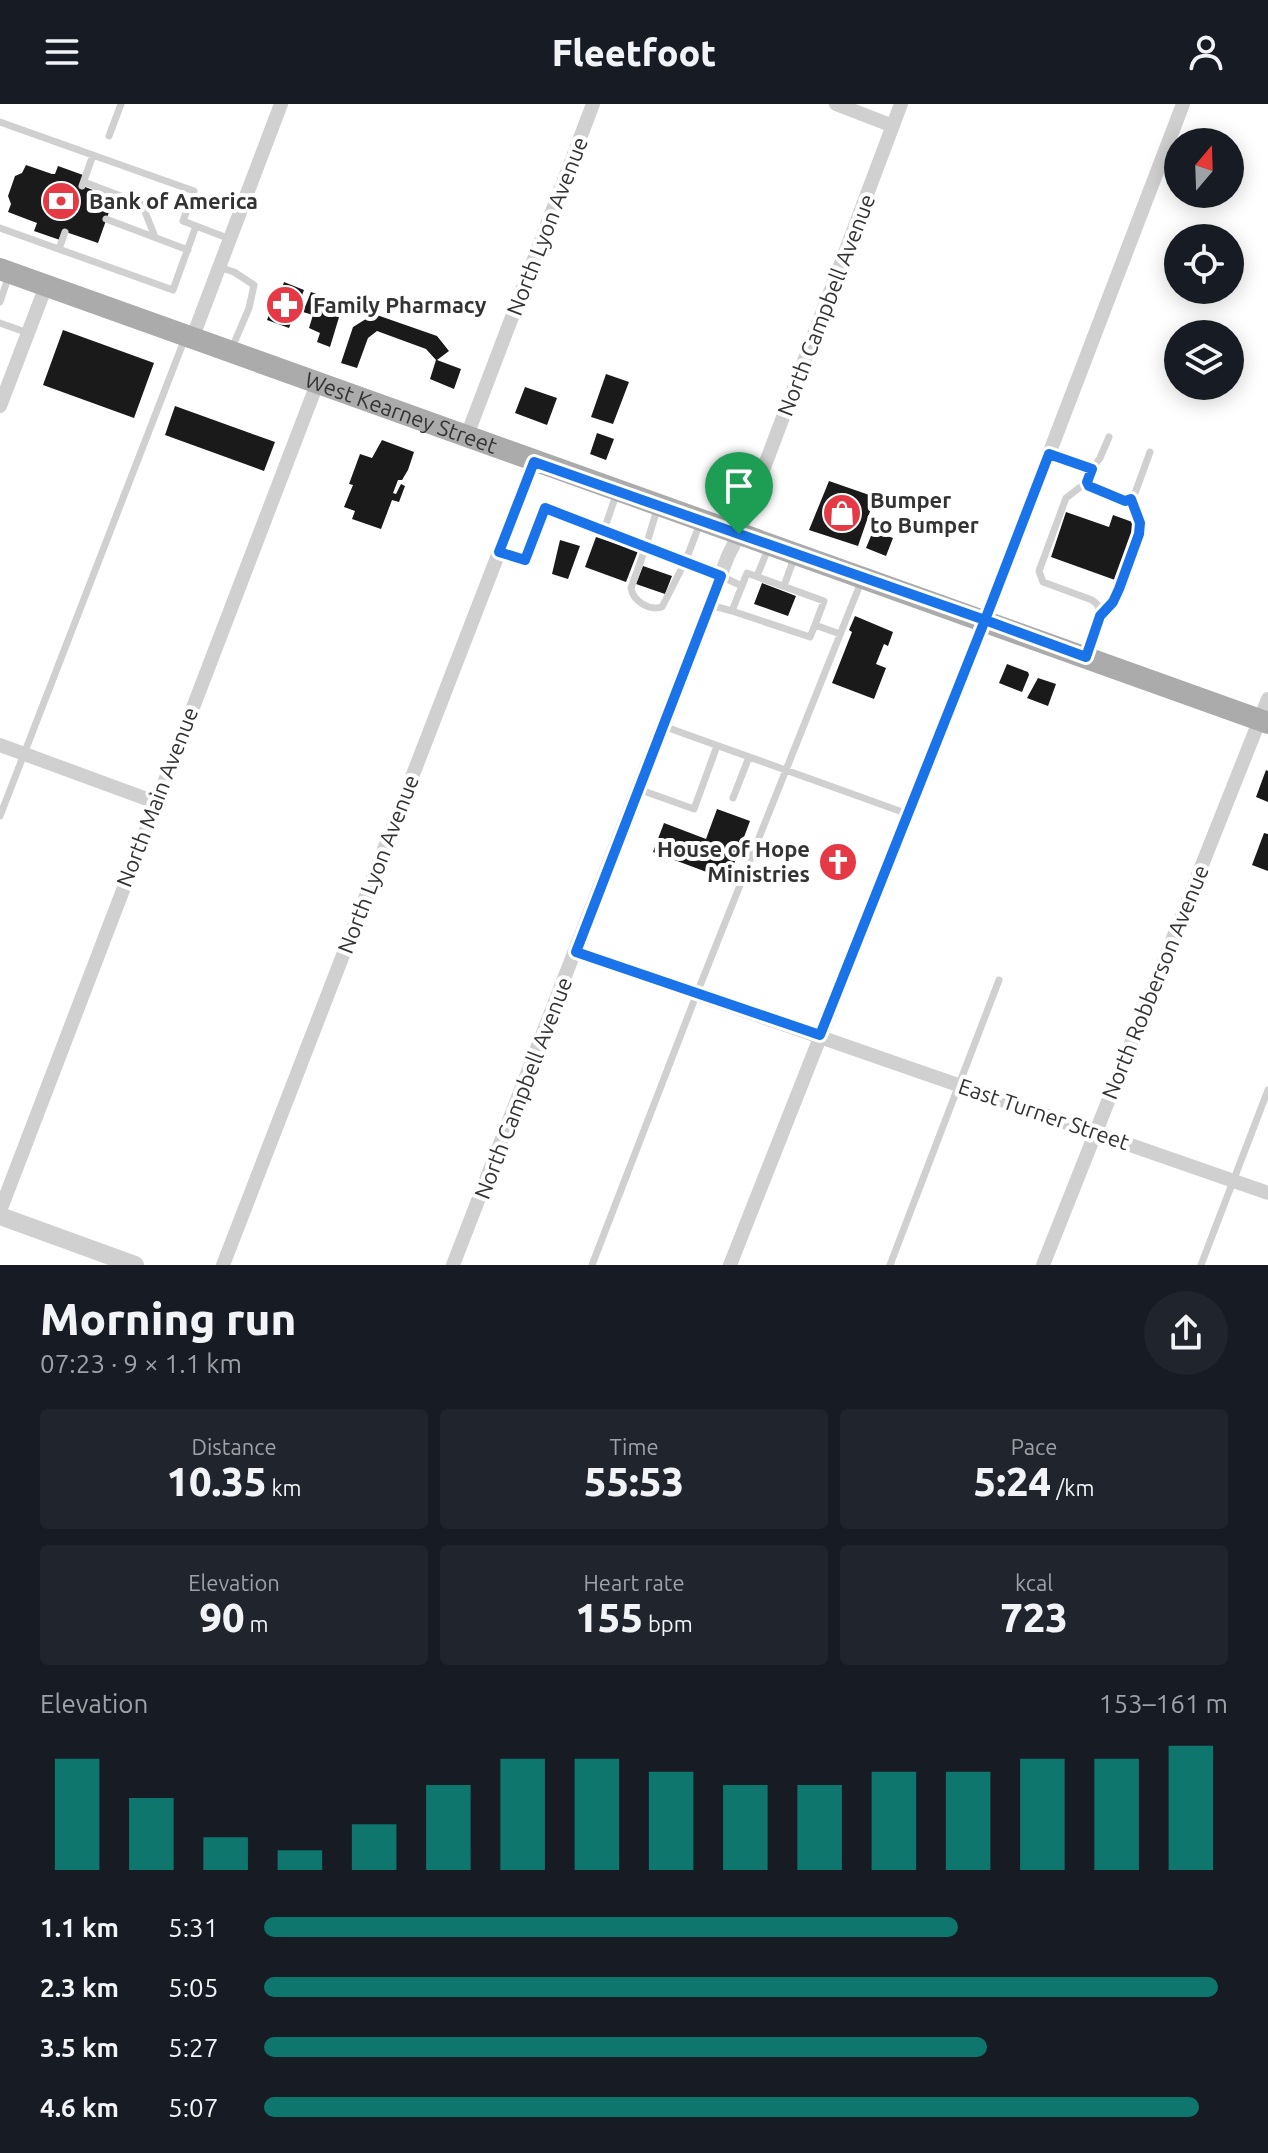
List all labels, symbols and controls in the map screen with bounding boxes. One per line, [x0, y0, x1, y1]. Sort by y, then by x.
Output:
icon: menu [40, 30, 84, 74]
icon: person [1184, 30, 1228, 74]
text: Fleetfoot [552, 32, 716, 73]
north arrow [1164, 128, 1244, 208]
map controls [1164, 128, 1244, 400]
street label: North Lyon Avenue [501, 133, 592, 319]
bank icon: Bank of America [40, 180, 82, 222]
place label: Bank of America [89, 188, 258, 213]
street label: North Campbell Avenue [772, 190, 879, 419]
button: locate [1164, 224, 1244, 304]
pharmacy icon: Family Pharmacy [264, 284, 306, 326]
place label: Family Pharmacy [313, 292, 487, 317]
button: layers [1164, 320, 1244, 400]
street label: West Kearney Street [302, 366, 501, 458]
pin [705, 452, 773, 534]
icon: arrive [717, 464, 761, 508]
place label: Bumper to Bumper [870, 487, 979, 537]
shop icon: Bumper to Bumper [821, 492, 863, 534]
street label: North Main Avenue [111, 703, 202, 890]
street label: North Lyon Avenue [332, 771, 423, 957]
place label: House of Hope Ministries [657, 836, 810, 886]
church icon: House of Hope Ministries [817, 841, 859, 883]
street label: North Robberson Avenue [1096, 861, 1213, 1102]
street label: North Campbell Avenue [469, 973, 576, 1202]
street label: East Turner Street [956, 1073, 1133, 1155]
button: share [1144, 1291, 1228, 1375]
text: Morning run [40, 1294, 296, 1343]
text: 07:23 · 9 × 1.1 km [40, 1349, 242, 1378]
text: Distance [191, 1434, 277, 1459]
text: Time [609, 1434, 659, 1459]
text: Pace [1011, 1434, 1057, 1459]
text: 10.35 [166, 1459, 266, 1504]
text: 55:53 [584, 1459, 684, 1504]
text: 5:24 [974, 1459, 1051, 1504]
text: km [266, 1475, 302, 1500]
text: /km [1051, 1475, 1094, 1500]
text: Elevation [188, 1570, 280, 1595]
text: Heart rate [583, 1570, 685, 1595]
text: kcal [1015, 1570, 1053, 1595]
text: 90 [199, 1595, 245, 1640]
text: 155 [575, 1595, 643, 1640]
text: 723 [1000, 1595, 1068, 1640]
text: m [245, 1611, 269, 1636]
text: bpm [643, 1611, 693, 1636]
text: Elevation [40, 1689, 148, 1718]
text: 153–161 m [1099, 1689, 1228, 1718]
text: 1.1 km [40, 1913, 119, 1942]
text: 5:31 [168, 1913, 218, 1942]
text: 2.3 km [40, 1973, 119, 2002]
text: 5:05 [168, 1973, 218, 2002]
text: 3.5 km [40, 2033, 119, 2062]
text: 5:27 [168, 2033, 218, 2062]
text: 4.6 km [40, 2093, 119, 2122]
text: 5:07 [168, 2093, 218, 2122]

